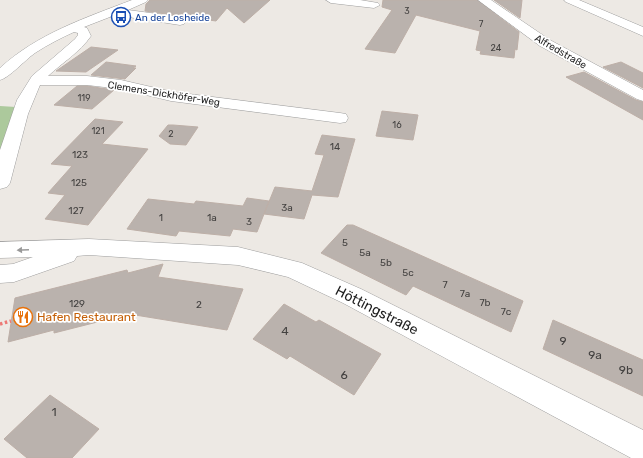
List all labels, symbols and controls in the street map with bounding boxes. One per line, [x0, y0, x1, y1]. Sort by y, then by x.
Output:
bus stop icon: An der Losheide [110, 6, 132, 28]
house number: 3 [404, 6, 410, 16]
place label: An der Losheide [135, 12, 210, 24]
house number: 7 [479, 19, 484, 29]
street label: Alfredstraße [532, 32, 589, 72]
house number: 24 [491, 43, 502, 53]
street label: Clemens-Dickhöfer-Weg [107, 79, 221, 109]
house number: 119 [77, 93, 91, 103]
house number: 16 [392, 120, 402, 130]
house number: 121 [92, 126, 105, 136]
house number: 2 [168, 129, 174, 139]
house number: 14 [330, 141, 340, 153]
house number: 123 [72, 149, 88, 161]
house number: 125 [71, 177, 87, 189]
house number: 3a [281, 202, 293, 214]
house number: 127 [68, 205, 84, 217]
house number: 1 [159, 212, 163, 224]
house number: 1a [207, 212, 217, 224]
house number: 3 [246, 216, 252, 228]
house number: 5 [342, 237, 348, 249]
one-way arrow [17, 247, 29, 254]
house number: 5a [359, 247, 371, 259]
house number: 5b [380, 257, 392, 269]
house number: 5c [402, 267, 414, 279]
house number: 7 [442, 279, 448, 291]
street label: Höttingstraße [332, 282, 421, 339]
house number: 7a [460, 288, 470, 300]
house number: 7b [479, 297, 491, 309]
house number: 129 [69, 298, 85, 310]
house number: 2 [196, 299, 202, 311]
restaurant icon: Hafen Restaurant [12, 306, 34, 328]
house number: 7c [501, 306, 512, 318]
place label: Hafen Restaurant [37, 310, 136, 324]
house number: 4 [281, 324, 289, 338]
house number: 9 [559, 334, 567, 348]
house number: 9a [588, 348, 602, 362]
house number: 9b [619, 363, 633, 377]
house number: 6 [340, 368, 348, 382]
house number: 1 [51, 405, 57, 419]

